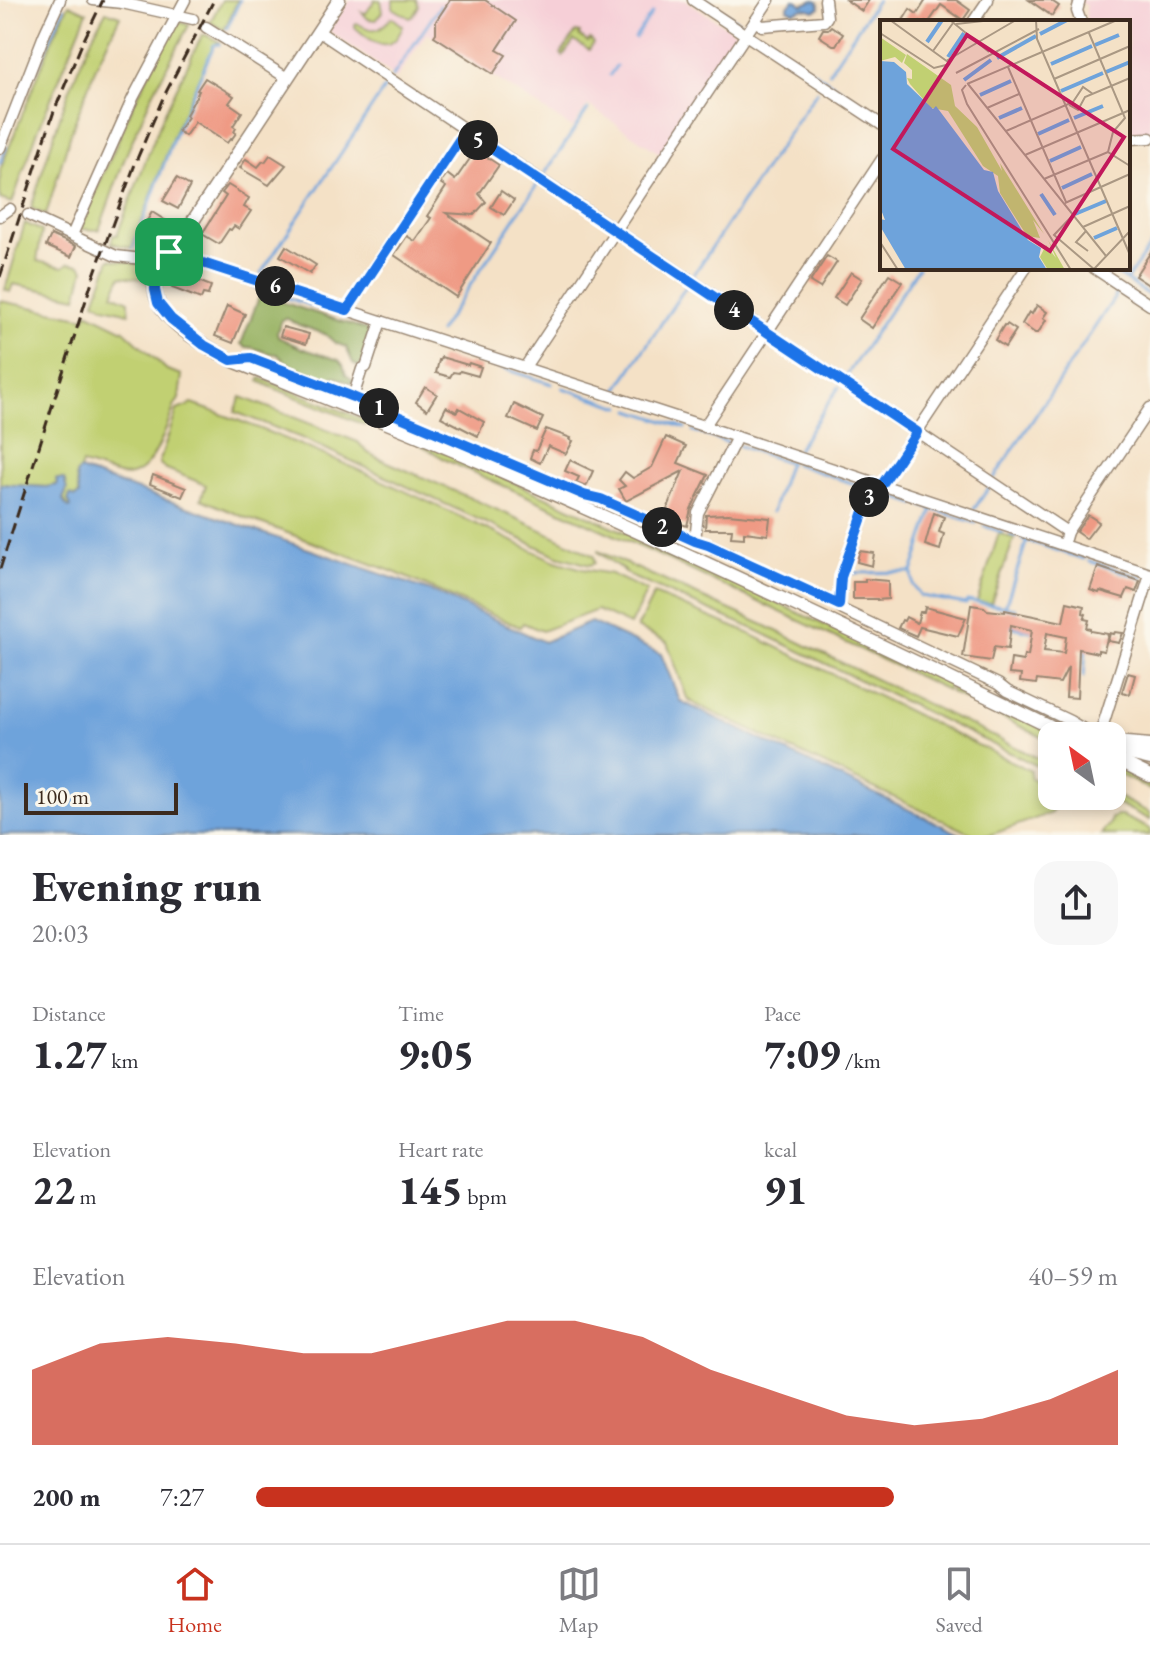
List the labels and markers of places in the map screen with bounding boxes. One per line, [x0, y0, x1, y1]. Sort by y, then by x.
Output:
pin: 5 [458, 120, 498, 160]
pin [135, 218, 203, 286]
pin: 6 [255, 266, 295, 306]
pin: 4 [714, 290, 754, 330]
pin: 1 [359, 388, 399, 428]
pin: 3 [849, 477, 889, 517]
pin: 2 [642, 507, 682, 547]

